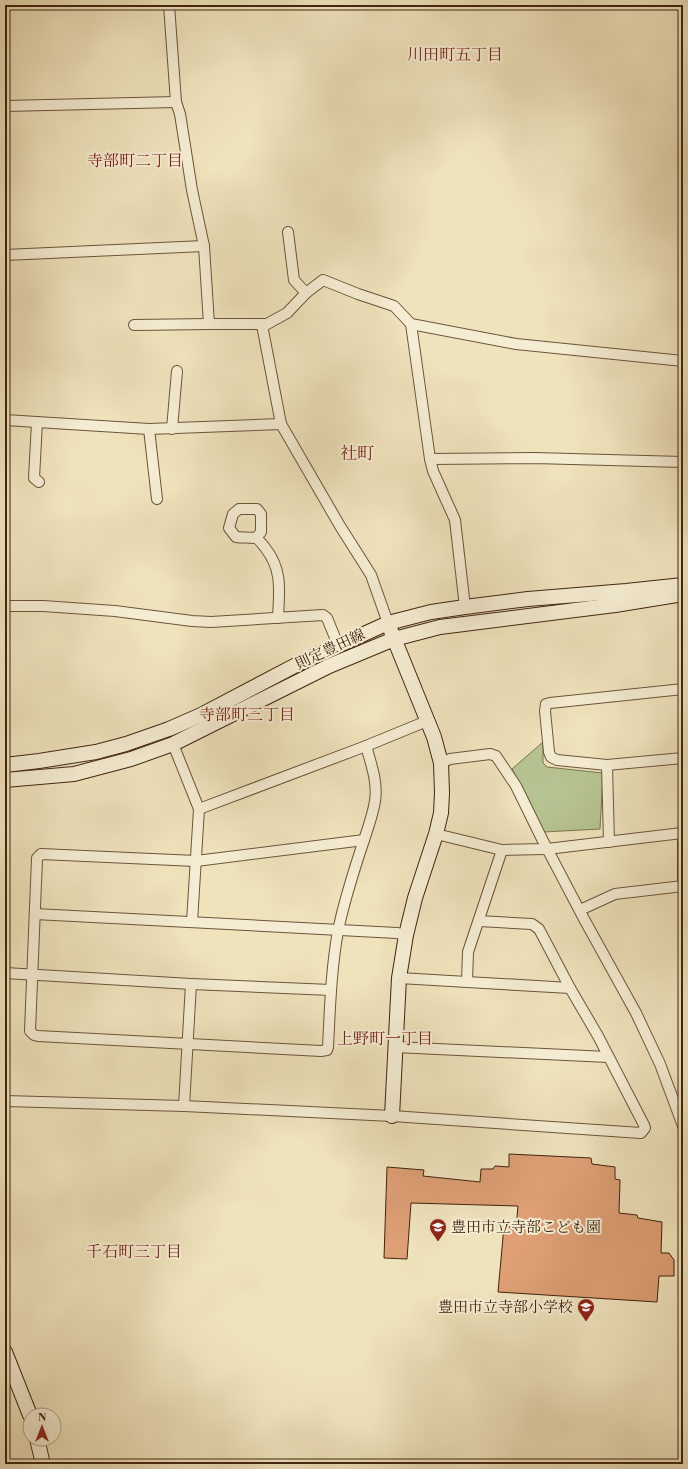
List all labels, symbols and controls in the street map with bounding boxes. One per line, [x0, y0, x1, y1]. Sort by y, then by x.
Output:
district label: 川田町五丁目 [407, 45, 503, 65]
district label: 寺部町二丁目 [87, 151, 183, 171]
district label: 社町 [340, 443, 374, 465]
street label: 則定豊田線 [292, 625, 368, 674]
district label: 寺部町三丁目 [199, 705, 295, 725]
district label: 上野町一丁目 [337, 1029, 433, 1049]
school or university icon: 豊田市立寺部こども園 [428, 1217, 448, 1242]
place label: 豊田市立寺部こども園 [451, 1218, 601, 1237]
district label: 千石町三丁目 [86, 1242, 182, 1262]
school or university icon: 豊田市立寺部小学校 [576, 1297, 596, 1322]
place label: 豊田市立寺部小学校 [438, 1298, 573, 1317]
north arrow [22, 1407, 62, 1447]
text: N [38, 1411, 47, 1425]

